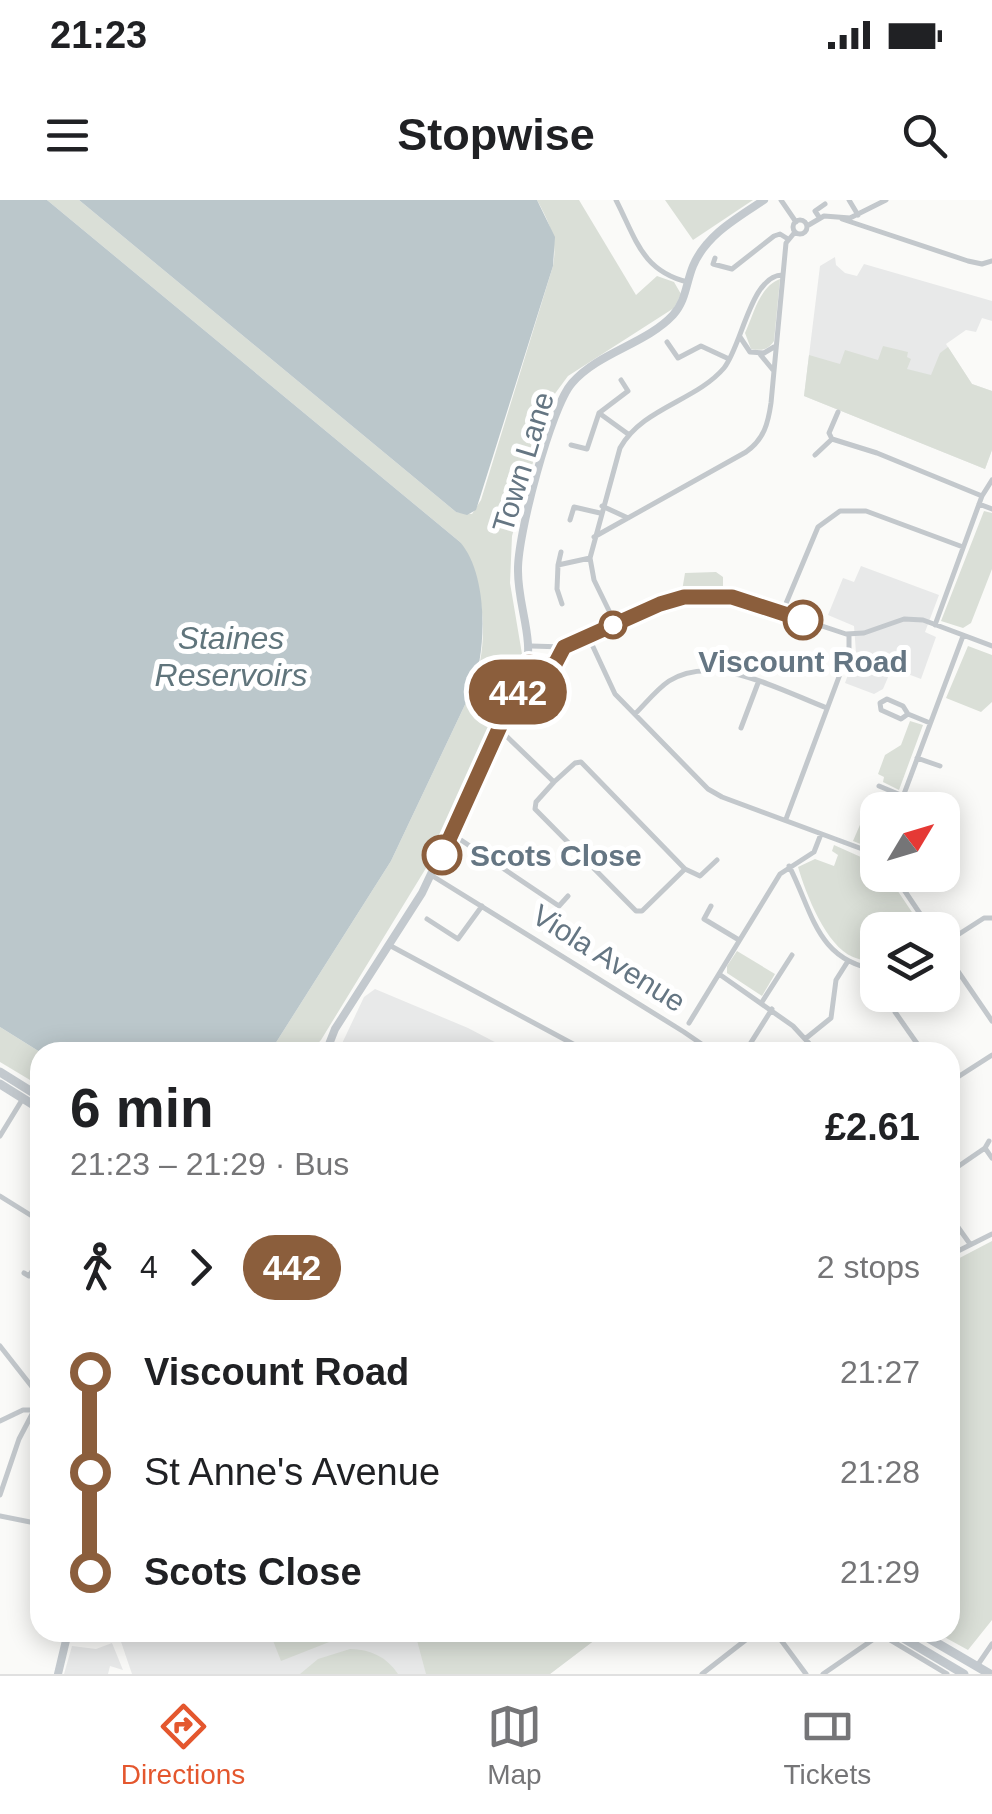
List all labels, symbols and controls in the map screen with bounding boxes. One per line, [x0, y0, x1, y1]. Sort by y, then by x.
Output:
text: 21:23 [50, 14, 147, 56]
icon: menu [40, 108, 95, 163]
icon: search [897, 108, 952, 163]
text: Stopwise [397, 109, 595, 160]
street label: Town Lane [486, 388, 560, 536]
marker: Viscount Road [784, 601, 822, 639]
unlabelled marker [600, 612, 626, 638]
water label: Staines Reservoirs [155, 620, 307, 693]
place label: Viscount Road [698, 645, 908, 678]
line badge: 442 [460, 660, 576, 724]
text: 442 [489, 673, 547, 712]
north arrow [860, 792, 960, 892]
map controls [860, 792, 960, 1012]
marker: Scots Close [423, 836, 461, 874]
place label: Scots Close [470, 839, 642, 872]
street label: Viola Avenue [526, 898, 692, 1018]
button: layers [860, 912, 960, 1012]
text: 6 min [70, 1077, 214, 1139]
text: £2.61 [825, 1106, 920, 1148]
text: 21:23 – 21:29 · Bus [70, 1146, 349, 1182]
icon: walk [70, 1240, 125, 1295]
icon: forward [173, 1240, 228, 1295]
text: 442 [263, 1248, 321, 1287]
text: 4 [140, 1249, 158, 1285]
text: 2 stops [817, 1249, 920, 1285]
text: Viscount Road [144, 1351, 409, 1393]
text: 21:27 [840, 1354, 920, 1390]
text: St Anne's Avenue [144, 1451, 440, 1493]
text: 21:28 [840, 1454, 920, 1490]
text: Scots Close [144, 1551, 362, 1593]
text: 21:29 [840, 1554, 920, 1590]
tab: Directions [121, 1699, 245, 1791]
tab: Map [487, 1699, 542, 1791]
tab: Tickets [784, 1699, 871, 1791]

